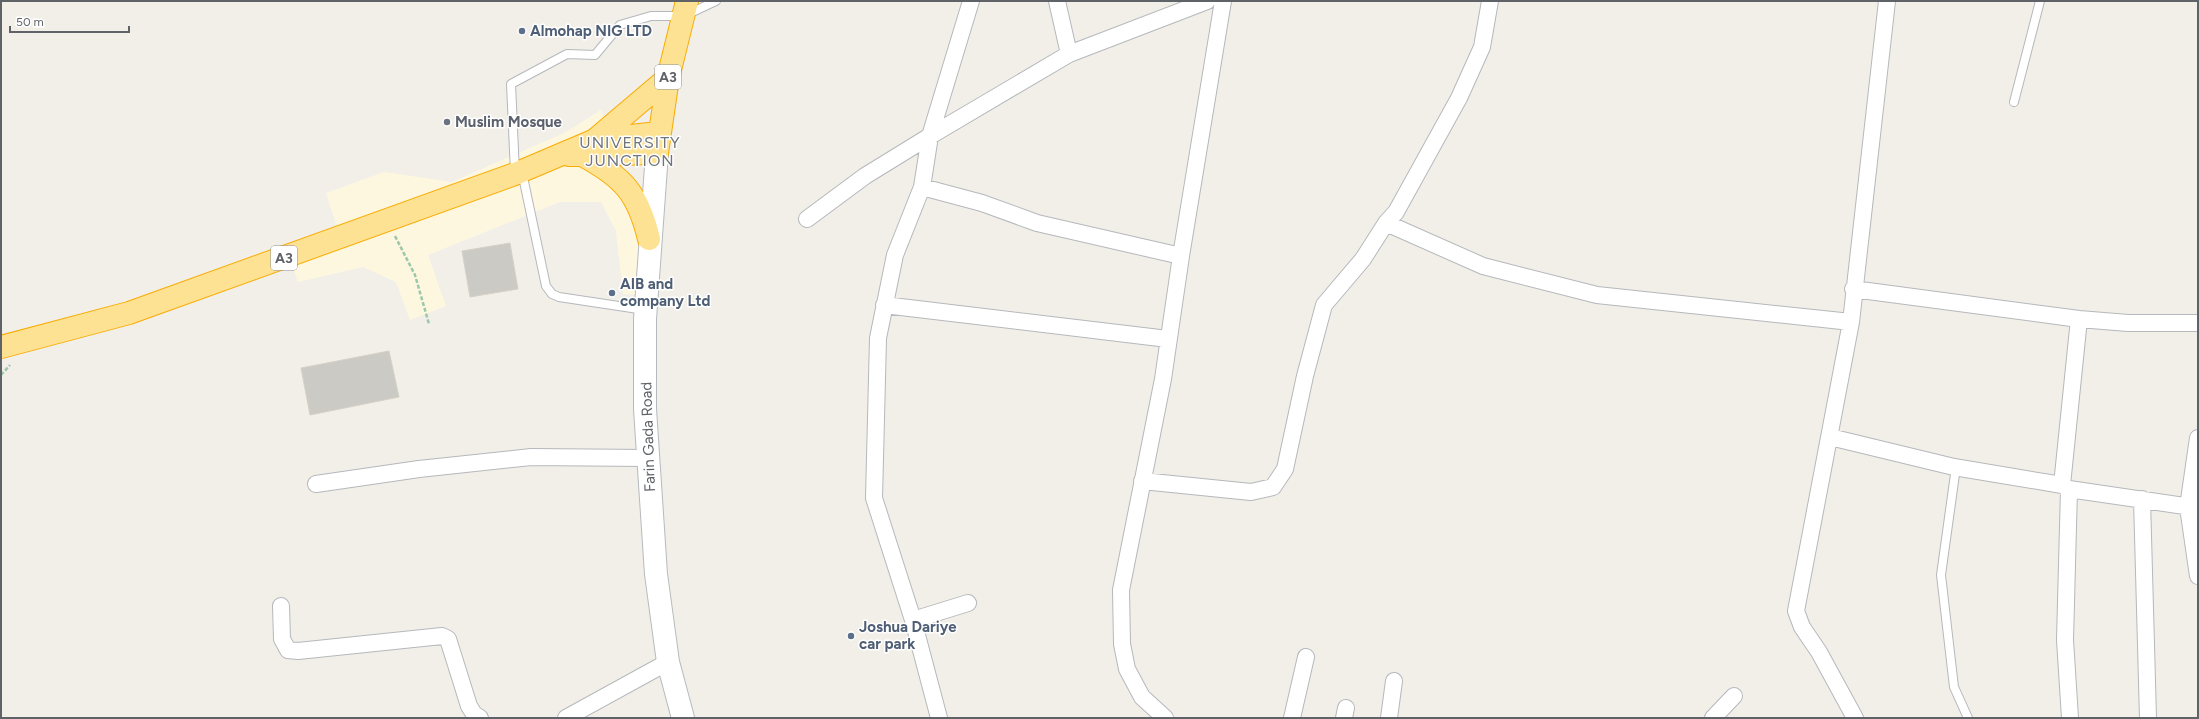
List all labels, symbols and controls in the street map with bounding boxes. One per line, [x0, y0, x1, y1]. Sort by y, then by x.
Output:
scale bar [10, 8, 129, 34]
text: 50 m [16, 15, 44, 29]
place label: Almohap NIG LTD [530, 22, 652, 40]
marker: Almohap NIG LTD [517, 26, 527, 36]
road number: A3 [655, 65, 681, 89]
place label: Muslim Mosque [455, 113, 563, 131]
marker: Muslim Mosque [442, 117, 452, 127]
district label: UNIVERSITY JUNCTION [579, 133, 681, 170]
road number: A3 [271, 246, 297, 270]
place label: AIB and company Ltd [620, 275, 710, 310]
marker: AIB and company Ltd [607, 288, 617, 298]
street label: Farin Gada Road [637, 382, 659, 492]
place label: Joshua Dariye car park [859, 618, 957, 653]
marker: Joshua Dariye car park [846, 631, 856, 641]

